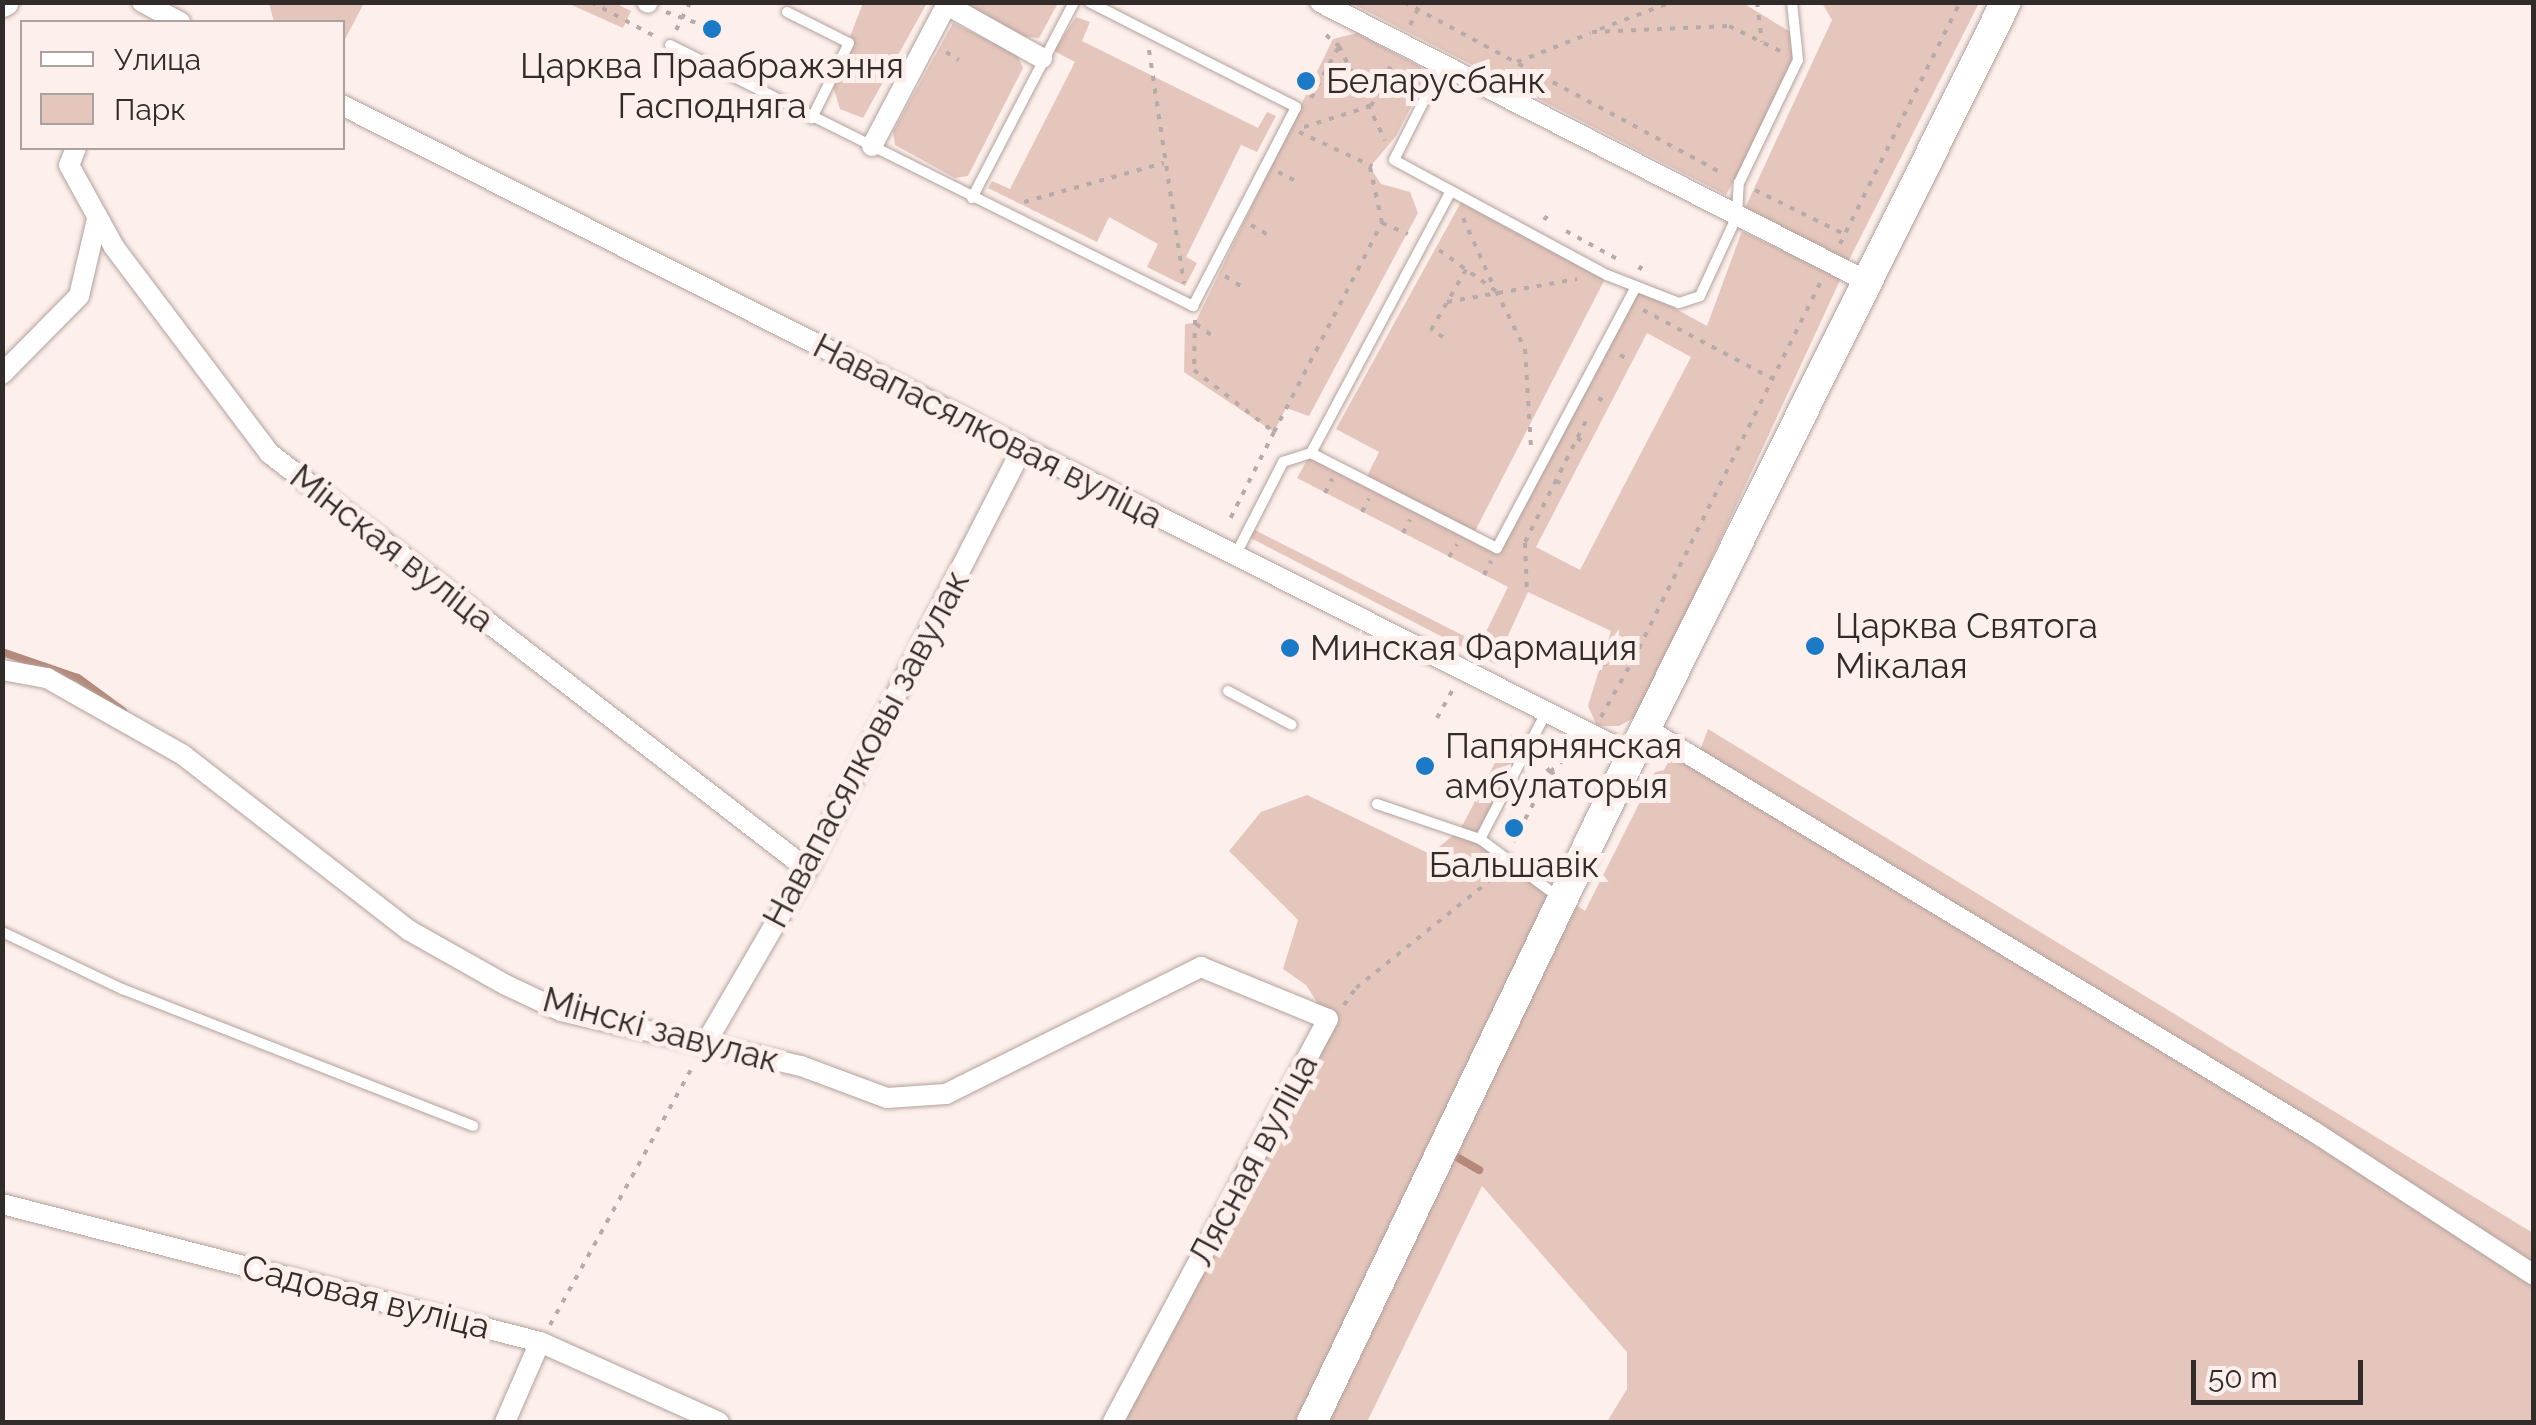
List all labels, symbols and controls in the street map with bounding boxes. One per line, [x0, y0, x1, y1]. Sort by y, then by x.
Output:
marker: Царква Праабражэння Гасподняга [701, 18, 723, 40]
legend [20, 20, 345, 150]
text: Улица [114, 42, 201, 77]
place label: Царква Праабражэння Гасподняга [520, 45, 904, 127]
place label: Беларусбанк [1326, 60, 1546, 102]
marker: Беларусбанк [1295, 70, 1317, 92]
text: Парк [114, 92, 186, 127]
street label: Навапасялковая вуліца [806, 325, 1170, 537]
street label: Мінская вуліца [282, 455, 502, 641]
street label: Навапасялковы завулак [754, 563, 978, 935]
place label: Царква Святога Мікалая [1835, 605, 2098, 687]
place label: Минская Фармация [1310, 627, 1637, 669]
marker: Царква Святога Мікалая [1804, 635, 1826, 657]
marker: Минская Фармация [1279, 637, 1301, 659]
place label: Папярнянская амбулаторыя [1445, 725, 1682, 807]
marker: Папярнянская амбулаторыя [1414, 755, 1436, 777]
marker: Бальшавік [1503, 817, 1525, 839]
place label: Бальшавік [1429, 844, 1599, 886]
street label: Мінскі завулак [538, 978, 784, 1082]
street label: Лясная вуліца [1180, 1047, 1326, 1273]
street label: Садовая вуліца [238, 1246, 494, 1348]
scale bar [2196, 1340, 2368, 1402]
text: 50 m [2208, 1360, 2278, 1395]

